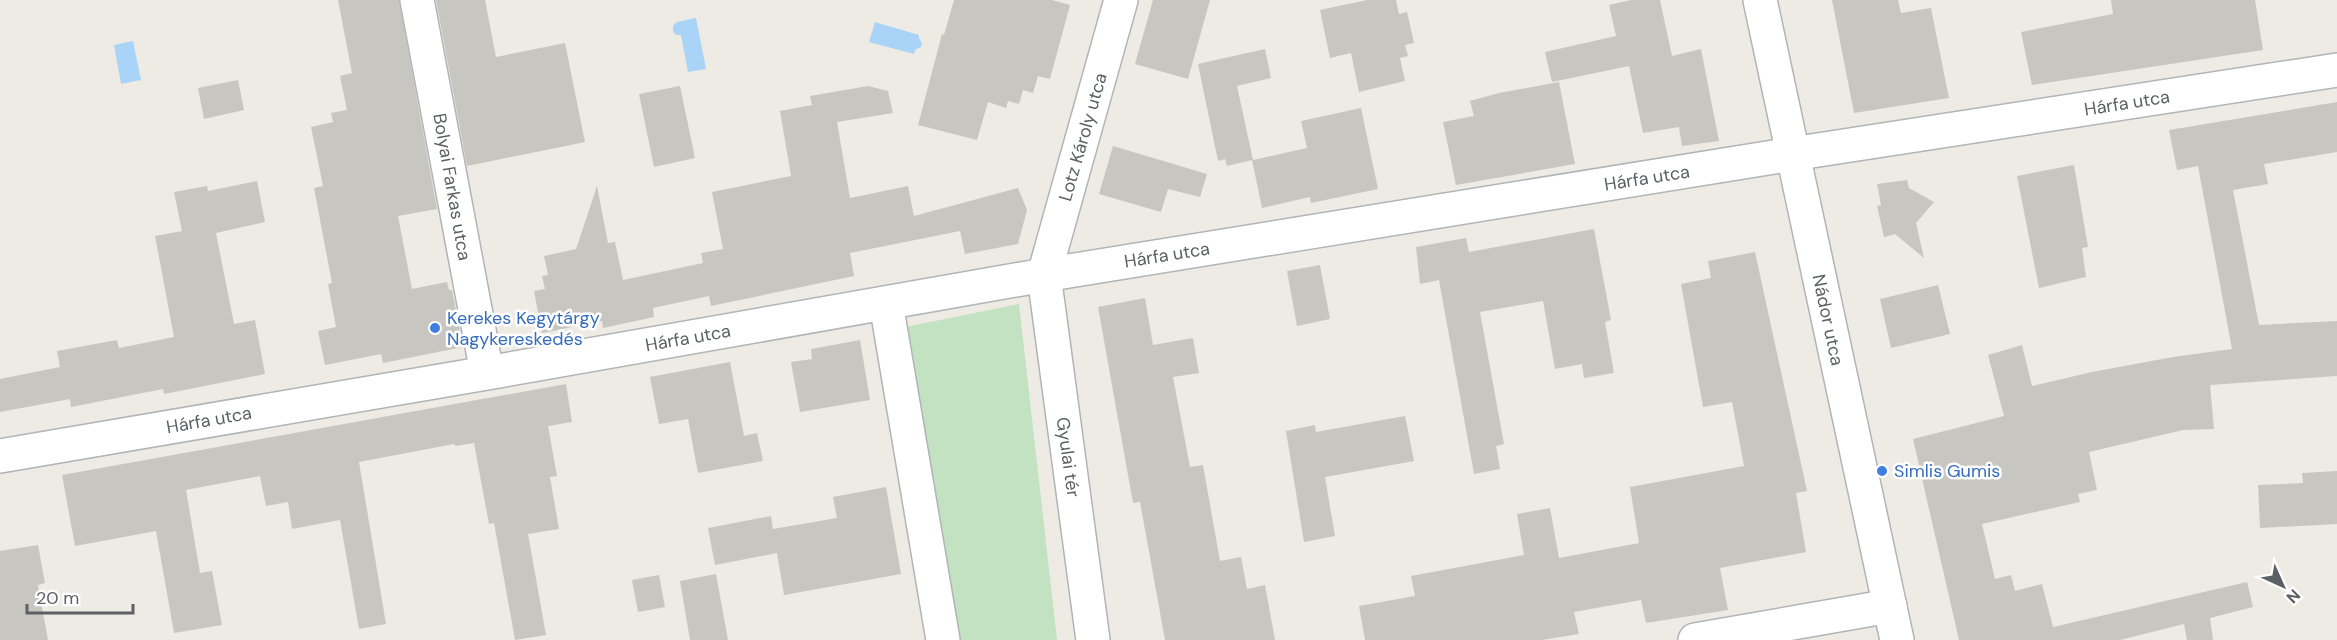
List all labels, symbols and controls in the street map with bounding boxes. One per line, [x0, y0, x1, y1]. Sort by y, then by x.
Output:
street label: Lotz Károly utca [1053, 70, 1113, 204]
street label: Hárfa utca [2083, 84, 2171, 122]
street label: Bolyai Farkas utca [427, 111, 477, 263]
street label: Hárfa utca [1603, 159, 1691, 197]
street label: Hárfa utca [1123, 236, 1211, 274]
street label: Nádor utca [1807, 272, 1849, 368]
place label: Kerekes Kegytárgy Nagykereskedés [447, 306, 600, 351]
street label: Hárfa utca [643, 319, 733, 357]
marker: Kerekes Kegytárgy Nagykereskedés [428, 321, 442, 335]
street label: Hárfa utca [164, 401, 254, 439]
street label: Gyulai tér [1051, 415, 1086, 499]
place label: Simlis Gumis [1894, 459, 2000, 483]
marker: Simlis Gumis [1875, 464, 1889, 478]
north arrow [2253, 556, 2313, 616]
scale bar [27, 577, 134, 615]
text: N [2282, 585, 2305, 608]
text: 20 m [36, 586, 79, 610]

